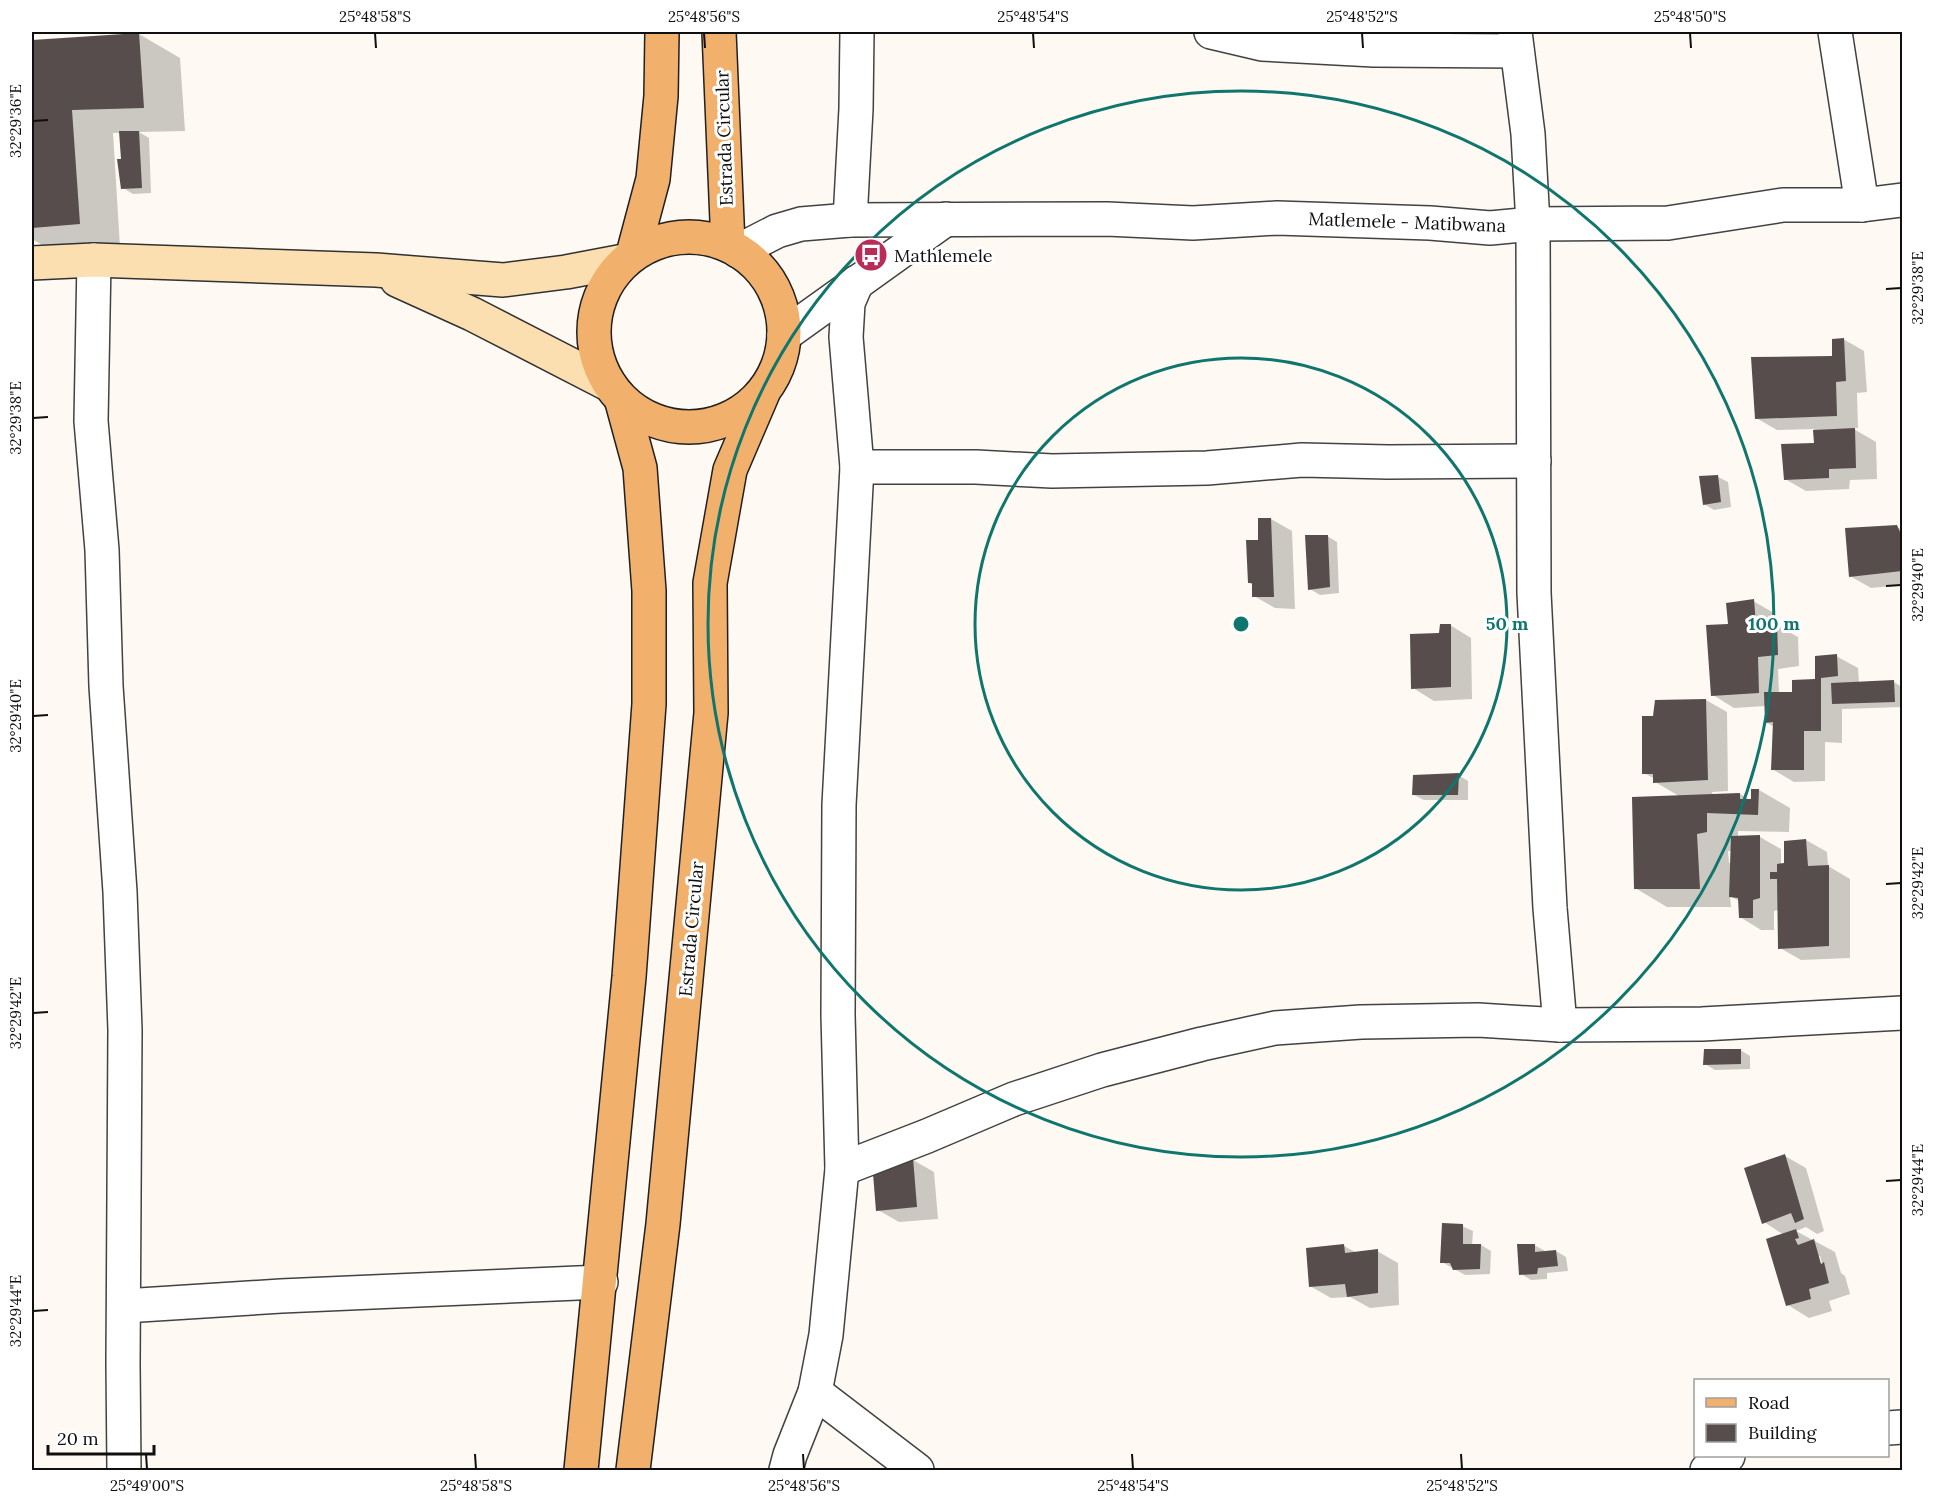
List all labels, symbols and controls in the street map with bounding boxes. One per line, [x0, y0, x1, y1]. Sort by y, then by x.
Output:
text: 25°48'58"S [339, 7, 411, 26]
text: 25°48'56"S [668, 7, 740, 26]
text: 25°48'54"S [997, 7, 1069, 26]
text: 25°48'52"S [1326, 7, 1398, 26]
text: 25°48'50"S [1654, 7, 1726, 26]
street label: Estrada Circular [710, 70, 738, 206]
text: 32°29'36"E [6, 84, 25, 158]
street label: Matlemele - Matibwana [1308, 207, 1506, 237]
bus stop icon: Mathlemele [853, 237, 889, 273]
place label: Mathlemele [894, 244, 993, 267]
text: 32°29'38"E [1908, 251, 1927, 325]
text: 32°29'38"E [6, 381, 25, 455]
text: 32°29'40"E [1908, 548, 1927, 622]
text: 50 m [1486, 612, 1529, 635]
text: 100 m [1748, 612, 1800, 635]
centre of rings [1231, 614, 1251, 634]
text: 32°29'40"E [6, 679, 25, 753]
text: 32°29'42"E [1908, 847, 1927, 919]
street label: Estrada Circular [674, 860, 708, 998]
text: 32°29'42"E [6, 977, 25, 1049]
text: 32°29'44"E [1908, 1144, 1927, 1216]
text: 32°29'44"E [6, 1275, 25, 1347]
legend [1694, 1379, 1889, 1457]
text: Road [1748, 1391, 1790, 1414]
scale bar [48, 1418, 154, 1456]
text: Building [1748, 1421, 1818, 1444]
text: 20 m [57, 1427, 99, 1450]
text: 25°49'00"S [110, 1476, 184, 1495]
text: 25°48'58"S [440, 1476, 512, 1495]
text: 25°48'56"S [768, 1476, 840, 1495]
text: 25°48'54"S [1097, 1476, 1169, 1495]
text: 25°48'52"S [1426, 1476, 1498, 1495]

